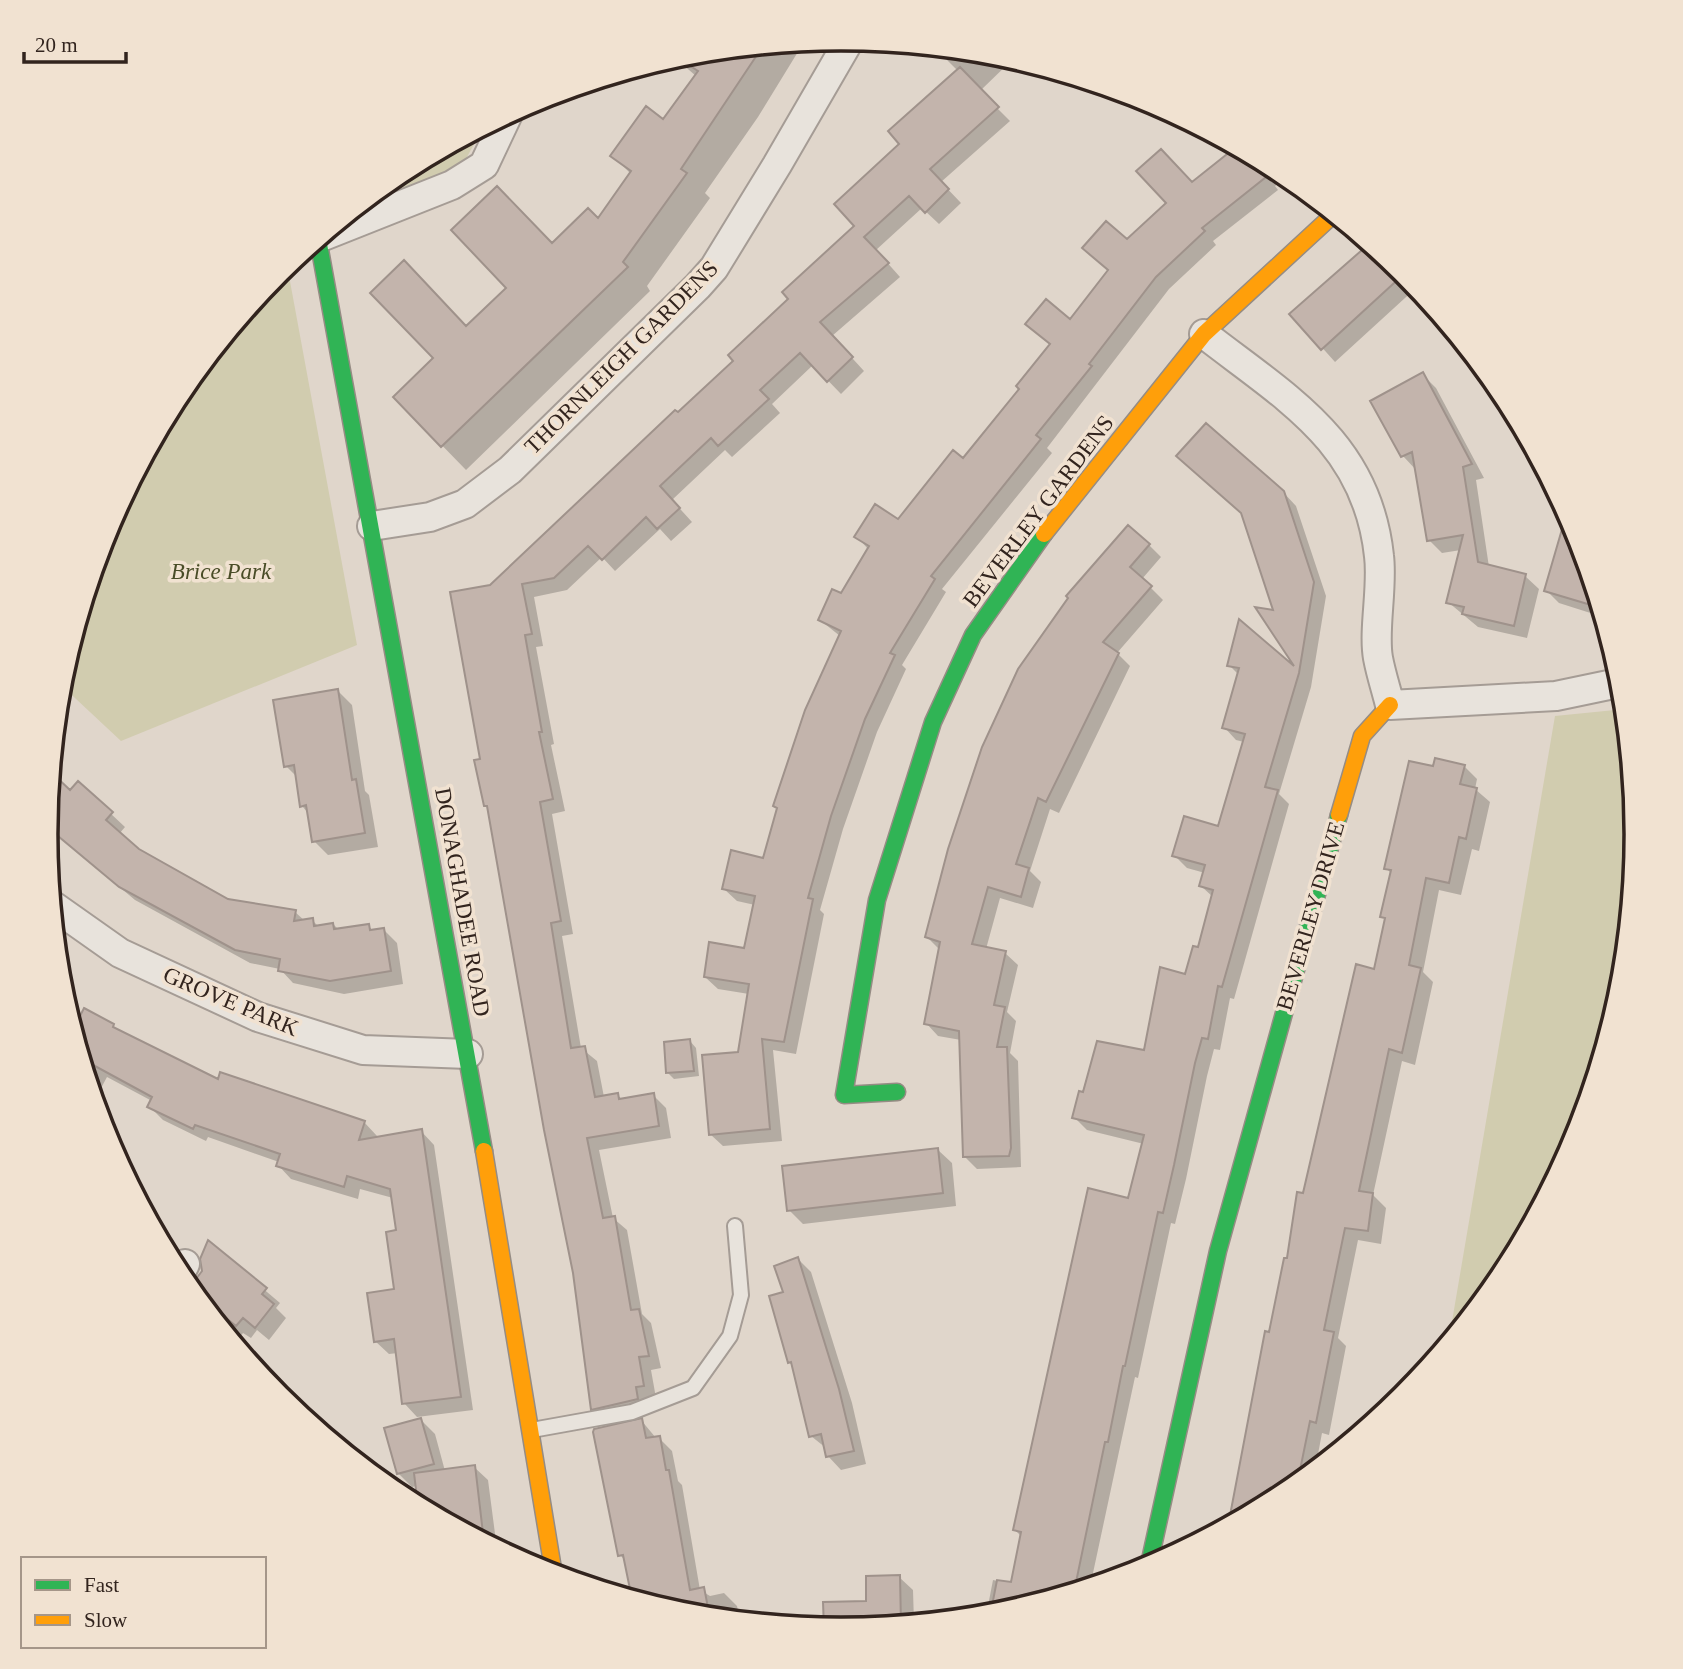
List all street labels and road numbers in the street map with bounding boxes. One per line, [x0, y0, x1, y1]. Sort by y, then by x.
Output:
street label: THORNLEIGH GARDENS [520, 256, 723, 459]
street label: BEVERLEY GARDENS [958, 410, 1119, 612]
street label: DONAGHADEE ROAD [430, 786, 495, 1018]
street label: BEVERLEY DRIVE [1272, 819, 1349, 1013]
street label: GROVE PARK [160, 962, 302, 1041]

